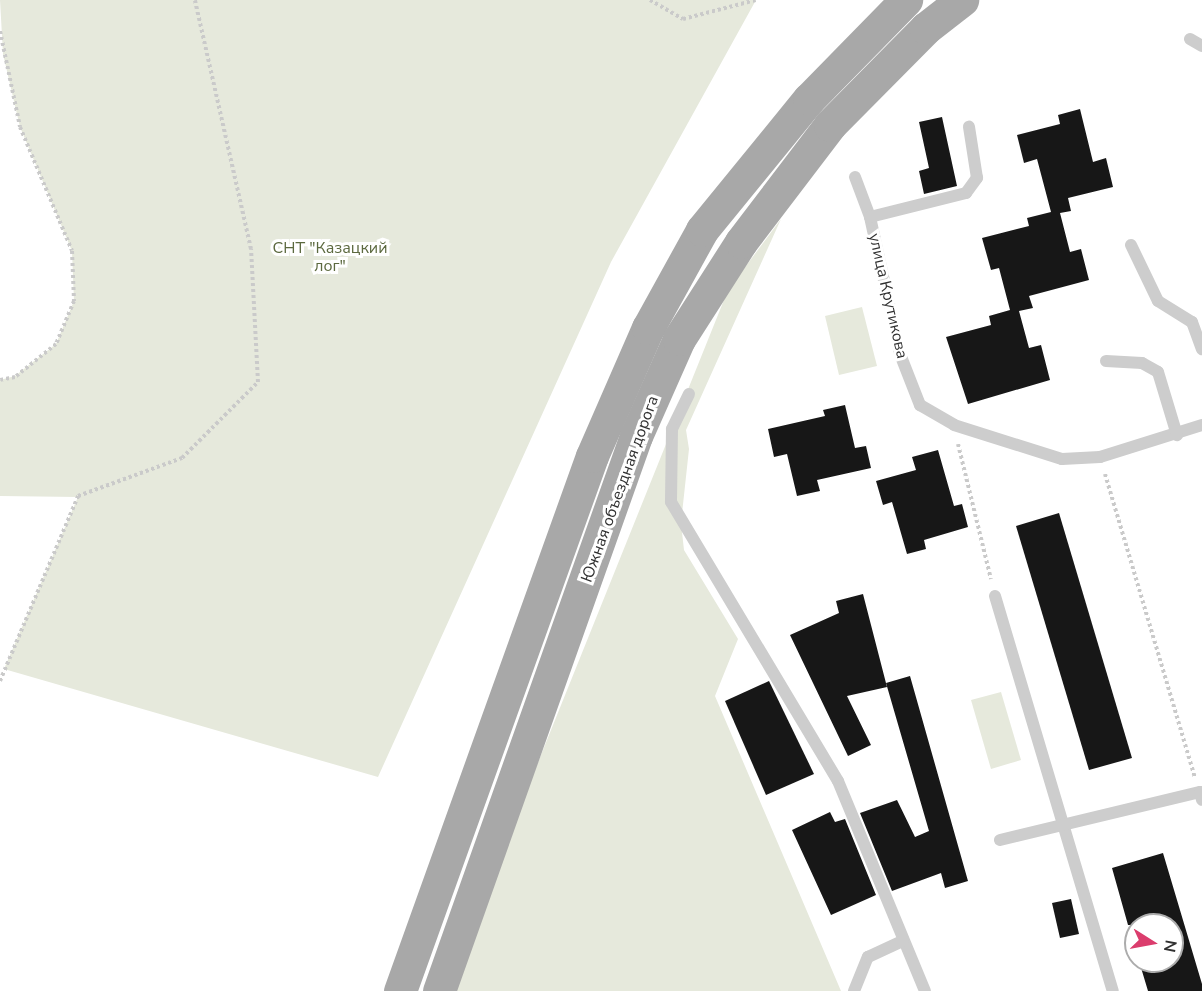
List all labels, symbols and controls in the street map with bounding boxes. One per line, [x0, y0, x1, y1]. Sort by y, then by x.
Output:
street label: улица Крутикова [864, 231, 912, 361]
park label: СНТ "Казацкий лог" [272, 238, 388, 276]
street label: Южная объездная дорога [577, 393, 663, 585]
north arrow [1124, 913, 1184, 973]
text: N [1158, 938, 1182, 954]

